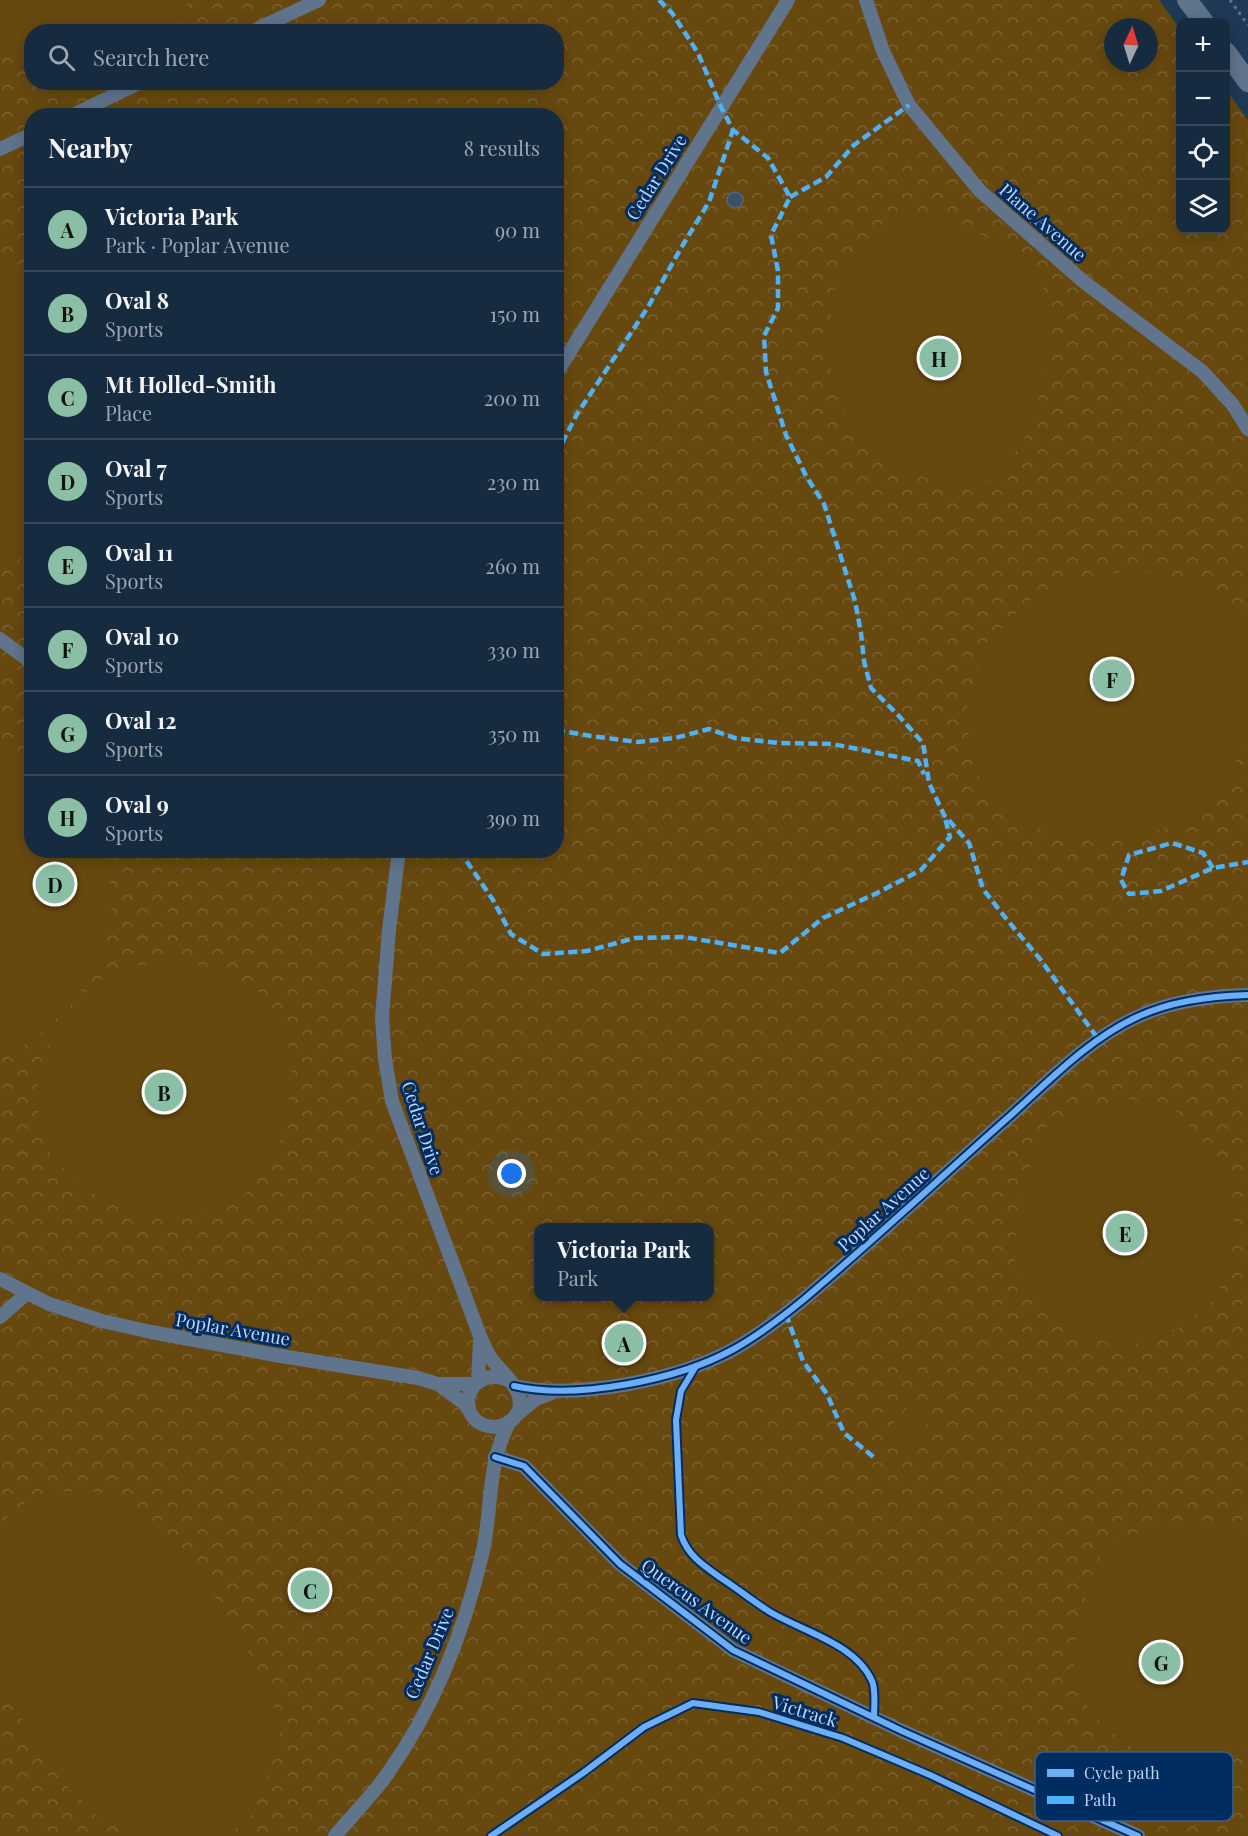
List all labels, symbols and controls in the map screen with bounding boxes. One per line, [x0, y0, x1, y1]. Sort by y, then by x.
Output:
north arrow [1104, 18, 1158, 72]
map controls [1176, 18, 1230, 234]
button: + [1176, 18, 1230, 72]
search box [24, 24, 564, 90]
icon: search [45, 41, 78, 74]
text: Search here [93, 42, 209, 72]
button: − [1176, 72, 1230, 126]
button: locate [1176, 126, 1230, 180]
street label: Cedar Drive [620, 129, 692, 225]
text: Nearby [48, 130, 133, 165]
text: 8 results [464, 134, 540, 161]
street label: Plane Avenue [995, 178, 1091, 266]
button: layers [1176, 180, 1230, 234]
text: Victoria Park [105, 201, 238, 231]
text: A [61, 216, 74, 243]
text: 90 m [495, 216, 540, 243]
text: Park · Poplar Avenue [105, 231, 290, 258]
text: Oval 8 [105, 285, 169, 315]
text: B [61, 300, 74, 327]
text: 150 m [490, 300, 540, 327]
text: Sports [105, 315, 163, 342]
pin: H [920, 336, 958, 380]
text: Mt Holled-Smith [105, 369, 276, 399]
text: C [60, 384, 75, 411]
text: 200 m [484, 384, 540, 411]
text: Place [105, 399, 152, 426]
text: Oval 7 [105, 453, 167, 483]
text: D [60, 468, 75, 495]
text: 230 m [487, 468, 540, 495]
text: Sports [105, 483, 163, 510]
text: Oval 11 [105, 537, 173, 567]
text: E [61, 552, 74, 579]
text: 260 m [485, 552, 540, 579]
text: Sports [105, 567, 163, 594]
text: Oval 10 [105, 621, 179, 651]
text: F [62, 636, 73, 663]
text: 330 m [487, 636, 540, 663]
text: Sports [105, 651, 163, 678]
pin: F [1092, 656, 1132, 702]
text: Oval 12 [105, 705, 177, 735]
text: G [60, 720, 75, 747]
text: 350 m [488, 720, 540, 747]
text: Sports [105, 735, 163, 762]
text: Oval 9 [105, 789, 169, 819]
text: H [60, 804, 76, 831]
text: 390 m [486, 804, 540, 831]
text: Sports [105, 819, 163, 846]
pin: D [36, 862, 74, 906]
pin: B [144, 1070, 184, 1114]
street label: Cedar Drive [397, 1078, 449, 1178]
your location [497, 1159, 526, 1188]
street label: Poplar Avenue [832, 1161, 934, 1257]
pin: E [1106, 1210, 1144, 1256]
popup [534, 1223, 714, 1301]
text: Victoria Park [557, 1234, 691, 1264]
text: Park [557, 1264, 598, 1291]
street label: Poplar Avenue [174, 1307, 292, 1351]
pin: A [604, 1320, 644, 1366]
street label: Quercus Avenue [637, 1553, 757, 1649]
pin: C [290, 1568, 330, 1612]
street label: Cedar Drive [399, 1604, 459, 1702]
pin: G [1142, 1640, 1180, 1684]
street label: Victrack [769, 1689, 841, 1732]
legend [1035, 1752, 1233, 1821]
text: Cycle path [1084, 1762, 1160, 1783]
text: Path [1084, 1789, 1117, 1810]

